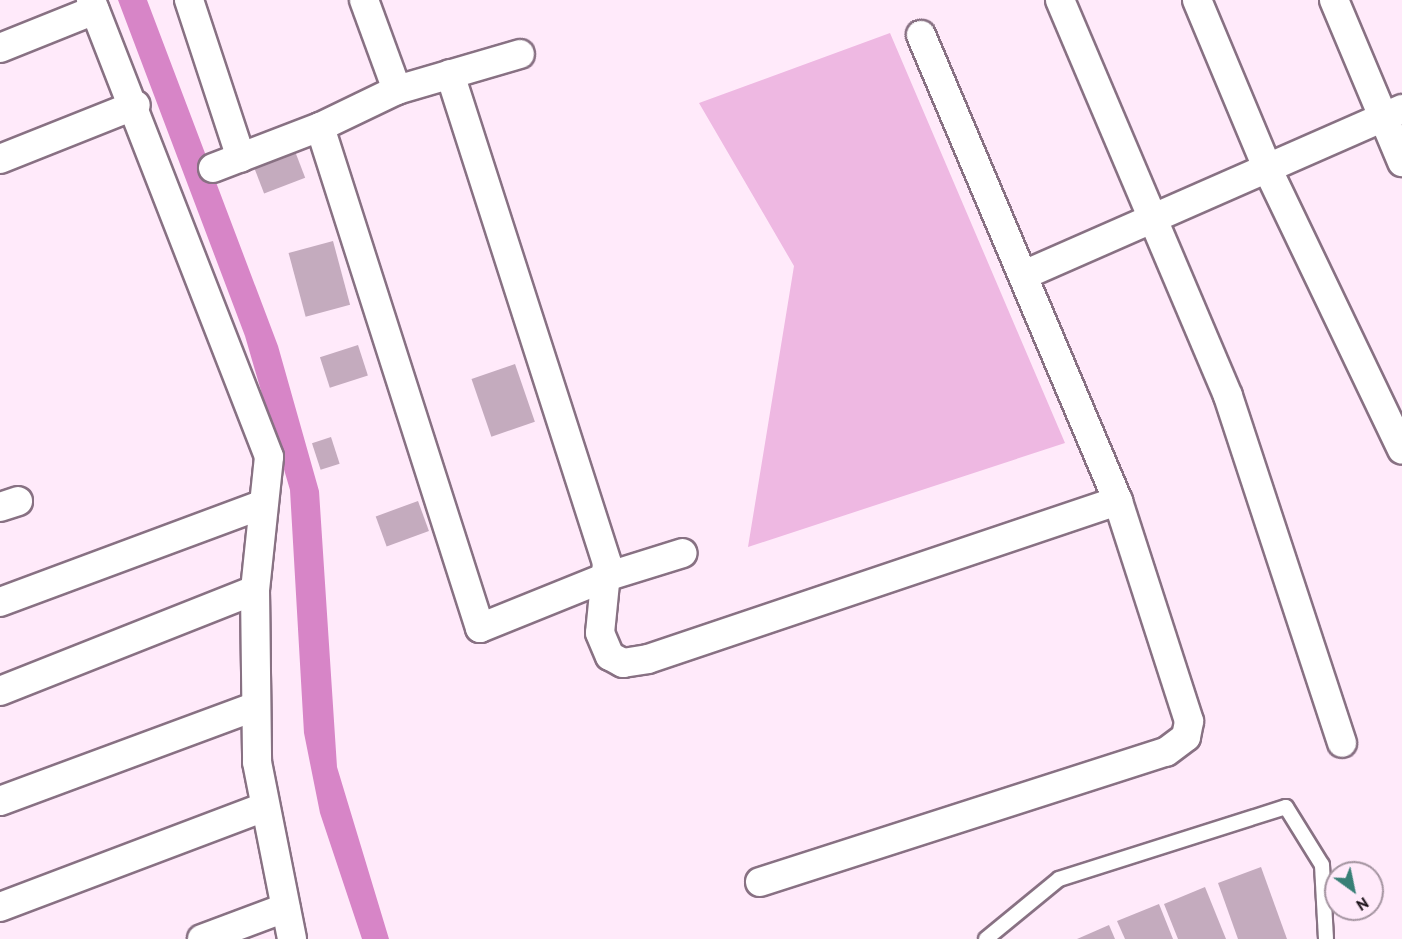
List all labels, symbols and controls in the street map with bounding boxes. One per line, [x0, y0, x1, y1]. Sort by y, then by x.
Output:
north arrow [1324, 861, 1384, 921]
text: N [1353, 893, 1373, 916]

